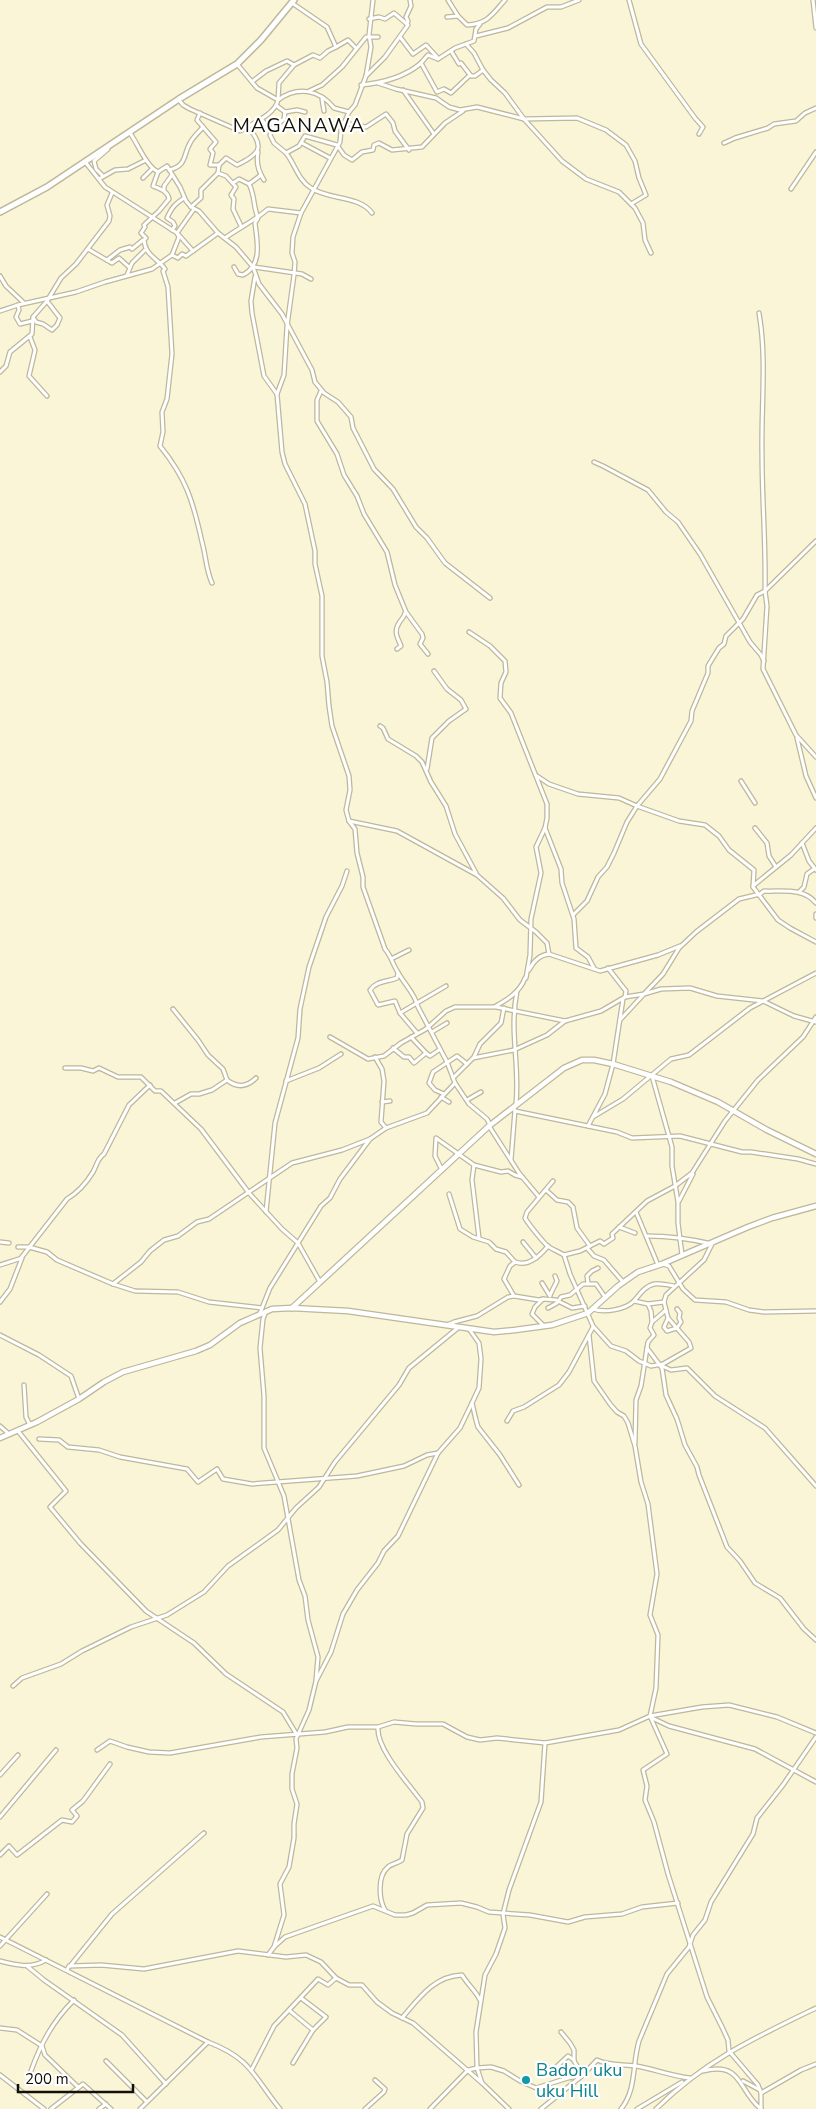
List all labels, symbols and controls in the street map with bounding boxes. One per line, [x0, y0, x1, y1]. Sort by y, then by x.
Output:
district label: MAGANAWA [233, 112, 365, 139]
place label: Badon uku uku Hill [536, 2058, 622, 2103]
scale bar [18, 2062, 132, 2094]
text: 200 m [25, 2069, 69, 2089]
marker: Badon uku uku Hill [520, 2074, 532, 2086]

